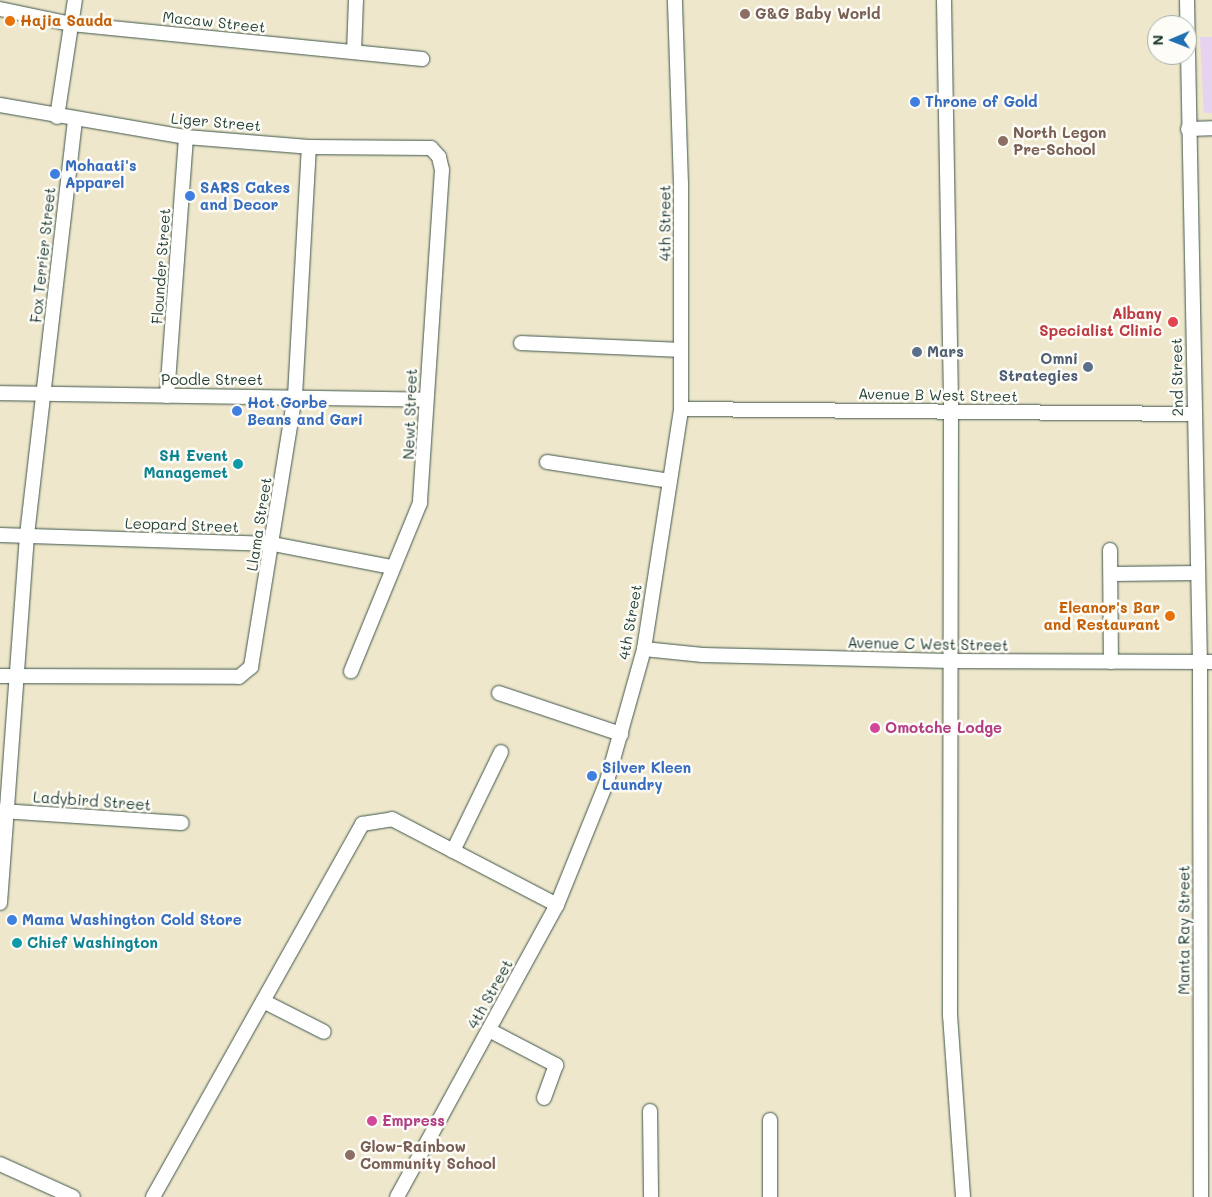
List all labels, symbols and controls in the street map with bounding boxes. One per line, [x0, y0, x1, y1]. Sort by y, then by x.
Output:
place label: G&G Baby World [755, 5, 880, 23]
street label: Macaw Street [162, 8, 266, 36]
marker: G&G Baby World [739, 8, 751, 20]
place label: Hajia Sauda [20, 12, 112, 30]
marker: Hajia Sauda [4, 15, 16, 27]
north arrow [1147, 15, 1197, 65]
text: N [1148, 35, 1167, 46]
place label: Throne of Gold [925, 93, 1038, 111]
marker: Throne of Gold [909, 96, 921, 108]
street label: Liger Street [170, 109, 262, 135]
place label: North Legon Pre-School [1013, 123, 1106, 158]
marker: North Legon Pre-School [997, 135, 1009, 147]
place label: Mohaati's Apparel [65, 156, 137, 191]
marker: Mohaati's Apparel [49, 168, 61, 180]
place label: SARS Cakes and Decor [200, 178, 290, 213]
street label: 4th Street [656, 185, 674, 261]
street label: Fox Terrier Street [27, 186, 59, 324]
marker: SARS Cakes and Decor [184, 190, 196, 202]
street label: Flounder Street [148, 207, 174, 325]
place label: Albany Specialist Clinic [1039, 304, 1162, 339]
marker: Albany Specialist Clinic [1166, 315, 1180, 329]
street label: 2nd Street [1167, 337, 1187, 417]
place label: Mars [927, 343, 964, 361]
marker: Mars [911, 346, 923, 358]
place label: Omni Strategies [999, 349, 1078, 384]
marker: Omni Strategies [1082, 361, 1094, 373]
street label: Newt Street [399, 368, 421, 460]
street label: Poodle Street [161, 371, 263, 389]
street label: Avenue B West Street [858, 385, 1018, 405]
place label: Hot Gorbe Beans and Gari [247, 393, 363, 428]
marker: Hot Gorbe Beans and Gari [231, 405, 243, 417]
place label: SH Event Managemet [143, 446, 228, 481]
marker: SH Event Managemet [232, 458, 244, 470]
street label: Llama Street [243, 476, 275, 572]
street label: Leopard Street [125, 514, 239, 536]
street label: 4th Street [615, 583, 645, 661]
place label: Eleanor's Bar and Restaurant [1044, 598, 1160, 633]
marker: Eleanor's Bar and Restaurant [1164, 610, 1176, 622]
street label: Avenue C West Street [847, 634, 1009, 654]
place label: Omotche Lodge [885, 719, 1002, 737]
marker: Omotche Lodge [869, 722, 881, 734]
place label: Silver Kleen Laundry [602, 758, 691, 793]
marker: Silver Kleen Laundry [586, 770, 598, 782]
street label: Ladybird Street [32, 788, 152, 814]
street label: Manta Ray Street [1175, 865, 1193, 995]
place label: Mama Washington Cold Store [22, 911, 242, 929]
marker: Mama Washington Cold Store [6, 914, 18, 926]
place label: Chief Washington [27, 934, 158, 952]
marker: Chief Washington [11, 937, 23, 949]
street label: 4th Street [464, 956, 516, 1032]
place label: Empress [382, 1112, 445, 1130]
marker: Empress [366, 1115, 378, 1127]
place label: Glow-Rainbow Community School [360, 1137, 496, 1172]
marker: Glow-Rainbow Community School [344, 1149, 356, 1161]

